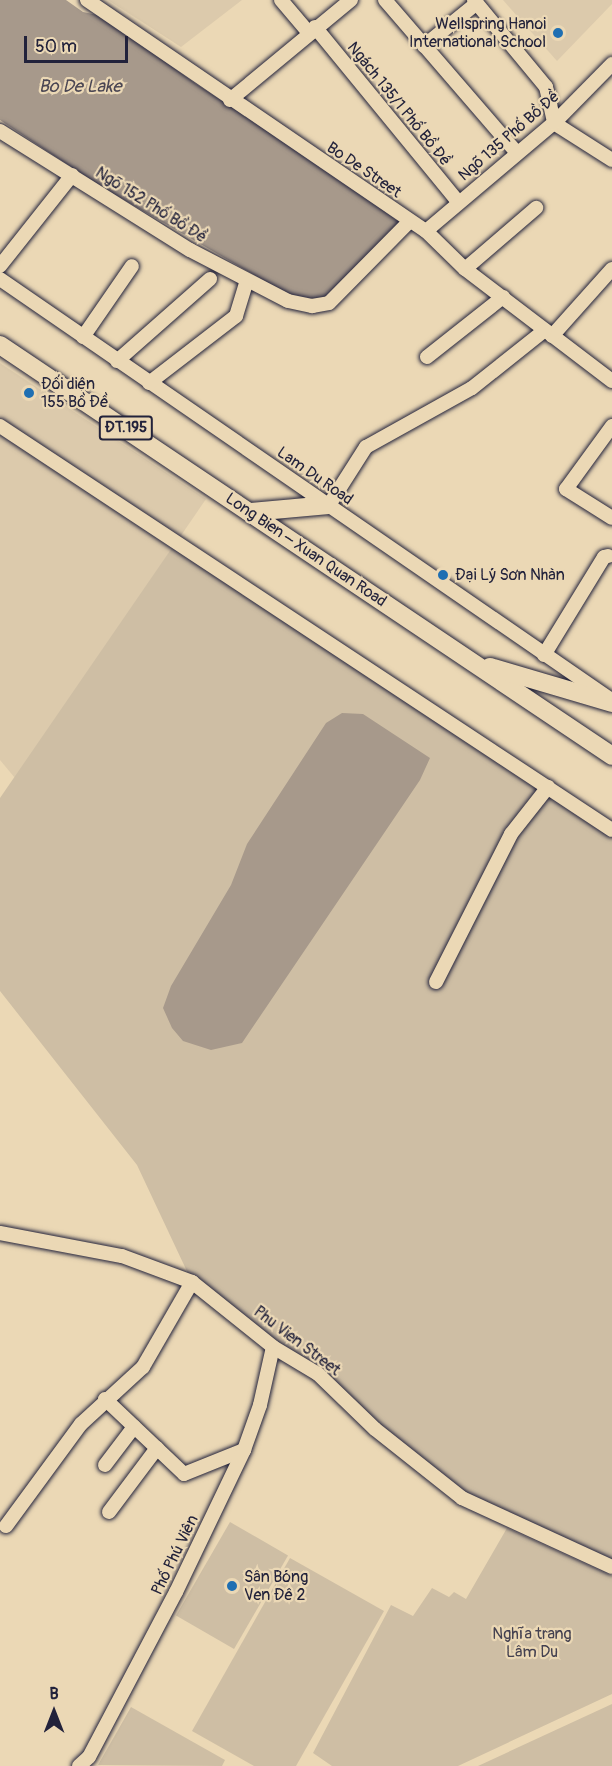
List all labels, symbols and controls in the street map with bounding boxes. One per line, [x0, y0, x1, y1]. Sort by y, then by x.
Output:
place label: Wellspring Hanoi International School [409, 14, 546, 52]
scale bar [27, 24, 130, 62]
marker: Wellspring Hanoi International School [551, 26, 565, 40]
text: 50 m [35, 35, 77, 58]
street label: Ngách 135/1 Phố Bồ Đề [343, 38, 455, 170]
water label: Bo De Lake [39, 76, 121, 98]
street label: Ngõ 135 Phố Bồ Đề [455, 87, 563, 185]
street label: Bo De Street [323, 138, 405, 202]
street label: Ngõ 152 Phố Bồ Đề [92, 163, 210, 247]
place label: Đối diện 155 Bồ Đề [41, 374, 109, 412]
marker: Đối diện 155 Bồ Đề [22, 386, 36, 400]
road number: ĐT.195 [98, 416, 154, 440]
street label: Lam Du Road [273, 443, 357, 509]
street label: Long Bien – Xuan Quan Road [222, 489, 390, 611]
place label: Đại Lý Sơn Nhàn [455, 565, 565, 585]
marker: Đại Lý Sơn Nhàn [436, 568, 450, 582]
street label: Phu Vien Street [250, 1302, 344, 1380]
street label: Phố Phú Viên [147, 1512, 203, 1598]
place label: Sân Bóng Ven Đê 2 [244, 1567, 308, 1605]
marker: Sân Bóng Ven Đê 2 [225, 1579, 239, 1593]
park label: Nghĩa trang Lâm Du [492, 1624, 572, 1662]
north arrow [24, 1682, 84, 1742]
text: B [49, 1684, 59, 1704]

